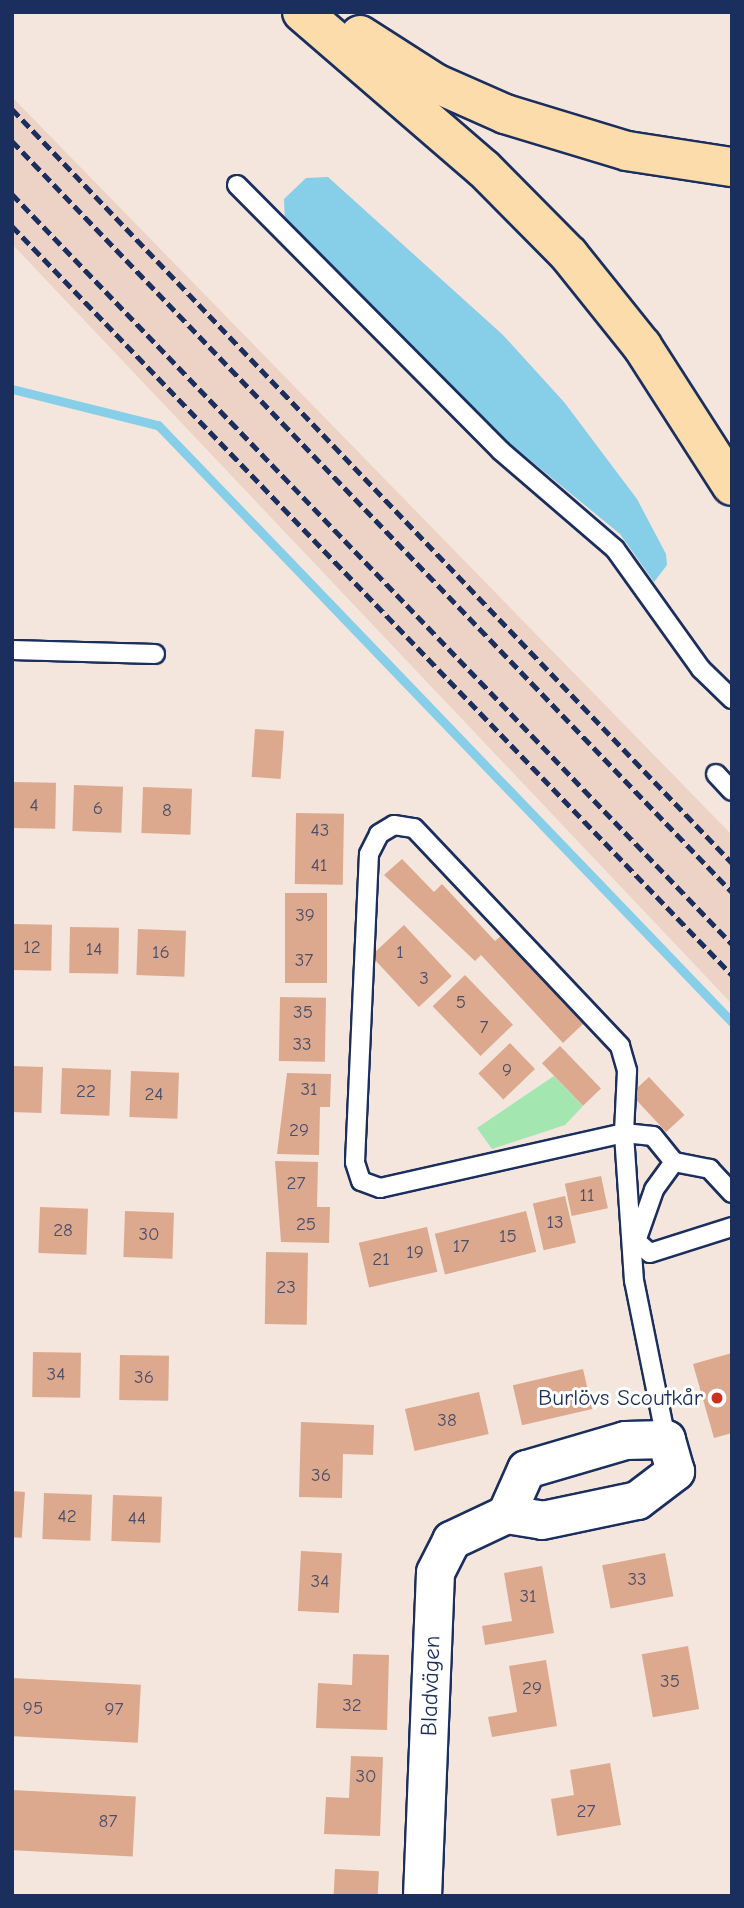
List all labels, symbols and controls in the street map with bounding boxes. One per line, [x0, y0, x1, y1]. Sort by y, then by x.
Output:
house number: 4 [29, 795, 39, 817]
house number: 6 [93, 798, 103, 820]
house number: 8 [162, 800, 172, 822]
house number: 43 [311, 820, 329, 842]
house number: 41 [311, 855, 327, 877]
house number: 39 [295, 905, 315, 927]
house number: 12 [23, 937, 41, 959]
house number: 14 [86, 939, 102, 961]
house number: 16 [152, 942, 170, 964]
house number: 1 [396, 942, 404, 964]
house number: 37 [295, 950, 313, 972]
house number: 3 [419, 968, 429, 990]
house number: 5 [456, 992, 466, 1014]
house number: 35 [293, 1002, 313, 1024]
house number: 7 [480, 1017, 488, 1039]
house number: 33 [292, 1034, 312, 1056]
house number: 9 [502, 1060, 512, 1082]
house number: 31 [300, 1079, 318, 1101]
house number: 22 [76, 1081, 96, 1103]
house number: 24 [144, 1084, 164, 1106]
house number: 29 [289, 1120, 309, 1142]
house number: 27 [287, 1173, 305, 1195]
house number: 11 [579, 1185, 595, 1207]
house number: 13 [546, 1212, 564, 1234]
house number: 25 [296, 1214, 316, 1236]
house number: 28 [53, 1220, 73, 1242]
house number: 30 [138, 1224, 160, 1246]
house number: 15 [499, 1226, 517, 1248]
house number: 17 [453, 1236, 469, 1258]
house number: 19 [406, 1242, 424, 1264]
house number: 21 [372, 1249, 390, 1271]
house number: 23 [276, 1277, 296, 1299]
house number: 34 [47, 1364, 65, 1386]
house number: 36 [134, 1367, 154, 1389]
place label: Burlövs Scoutkår [538, 1384, 703, 1412]
marker: Burlövs Scoutkår [709, 1390, 725, 1406]
house number: 38 [437, 1410, 457, 1432]
house number: 36 [311, 1465, 331, 1487]
house number: 42 [57, 1506, 77, 1528]
house number: 44 [128, 1508, 146, 1530]
house number: 33 [627, 1569, 647, 1591]
house number: 34 [311, 1571, 329, 1593]
house number: 31 [519, 1586, 537, 1608]
street label: Bladvägen [415, 1635, 447, 1737]
house number: 35 [660, 1671, 680, 1693]
house number: 29 [522, 1678, 542, 1700]
house number: 32 [342, 1695, 362, 1717]
house number: 95 [23, 1698, 43, 1720]
house number: 97 [104, 1699, 124, 1721]
house number: 30 [355, 1766, 377, 1788]
house number: 27 [577, 1801, 595, 1823]
house number: 87 [99, 1811, 117, 1833]

